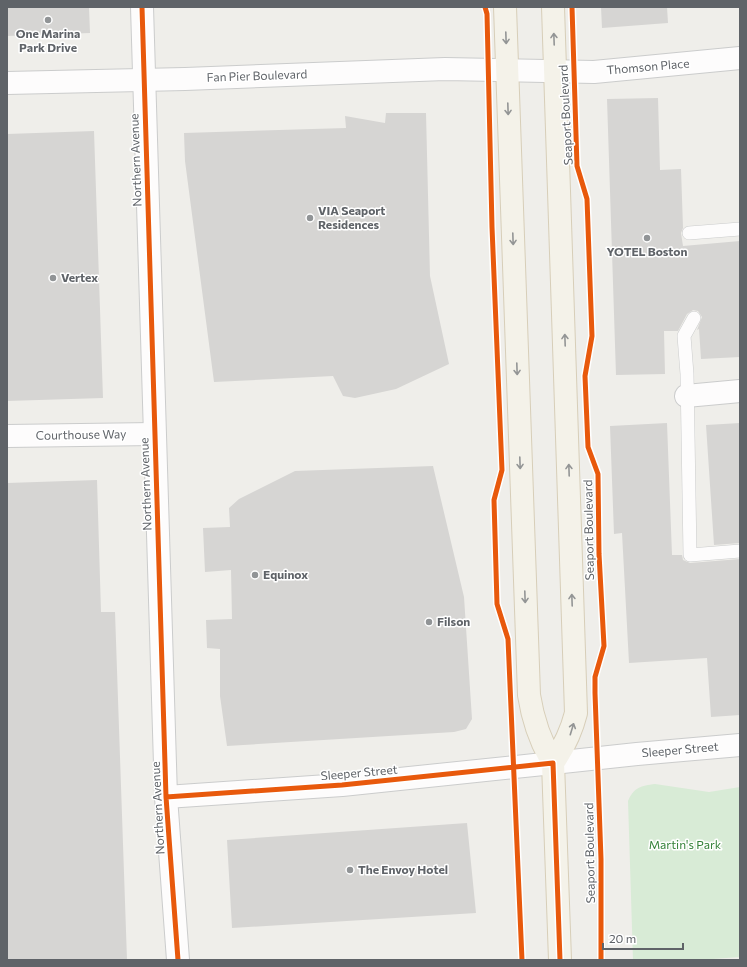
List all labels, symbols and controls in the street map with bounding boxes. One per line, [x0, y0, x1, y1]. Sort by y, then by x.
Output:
marker: One Marina Park Drive [43, 15, 53, 25]
place label: One Marina Park Drive [16, 26, 80, 54]
one-way arrow [502, 31, 509, 44]
one-way arrow [550, 33, 558, 46]
street label: Thomson Place [606, 55, 690, 77]
street label: Seaport Boulevard [555, 64, 575, 166]
street label: Fan Pier Boulevard [206, 66, 308, 84]
one-way arrow [504, 102, 512, 115]
street label: Northern Avenue [126, 113, 144, 207]
place label: VIA Seaport Residences [318, 203, 385, 231]
marker: VIA Seaport Residences [305, 213, 315, 223]
one-way arrow [509, 232, 516, 245]
marker: YOTEL Boston [642, 233, 652, 243]
place label: YOTEL Boston [607, 244, 688, 258]
place label: Vertex [61, 270, 98, 284]
marker: Vertex [48, 273, 58, 283]
one-way arrow [561, 334, 568, 347]
one-way arrow [513, 362, 521, 375]
street label: Courthouse Way [36, 426, 126, 442]
street label: Northern Avenue [136, 437, 154, 531]
one-way arrow [517, 456, 524, 469]
one-way arrow [565, 464, 573, 477]
street label: Seaport Boulevard [580, 480, 596, 580]
place label: Equinox [263, 567, 308, 581]
marker: Equinox [250, 570, 260, 580]
one-way arrow [521, 590, 529, 603]
one-way arrow [569, 594, 576, 607]
place label: Filson [437, 614, 470, 628]
marker: Filson [424, 617, 434, 627]
one-way arrow [568, 724, 576, 736]
street label: Sleeper Street [641, 739, 719, 759]
street label: Northern Avenue [148, 761, 166, 855]
street label: Sleeper Street [320, 762, 398, 782]
street label: Seaport Boulevard [581, 803, 597, 903]
park label: Martin's Park [649, 837, 722, 851]
place label: The Envoy Hotel [358, 862, 448, 876]
marker: The Envoy Hotel [345, 865, 355, 875]
scale bar [603, 925, 683, 951]
text: 20 m [609, 931, 636, 945]

